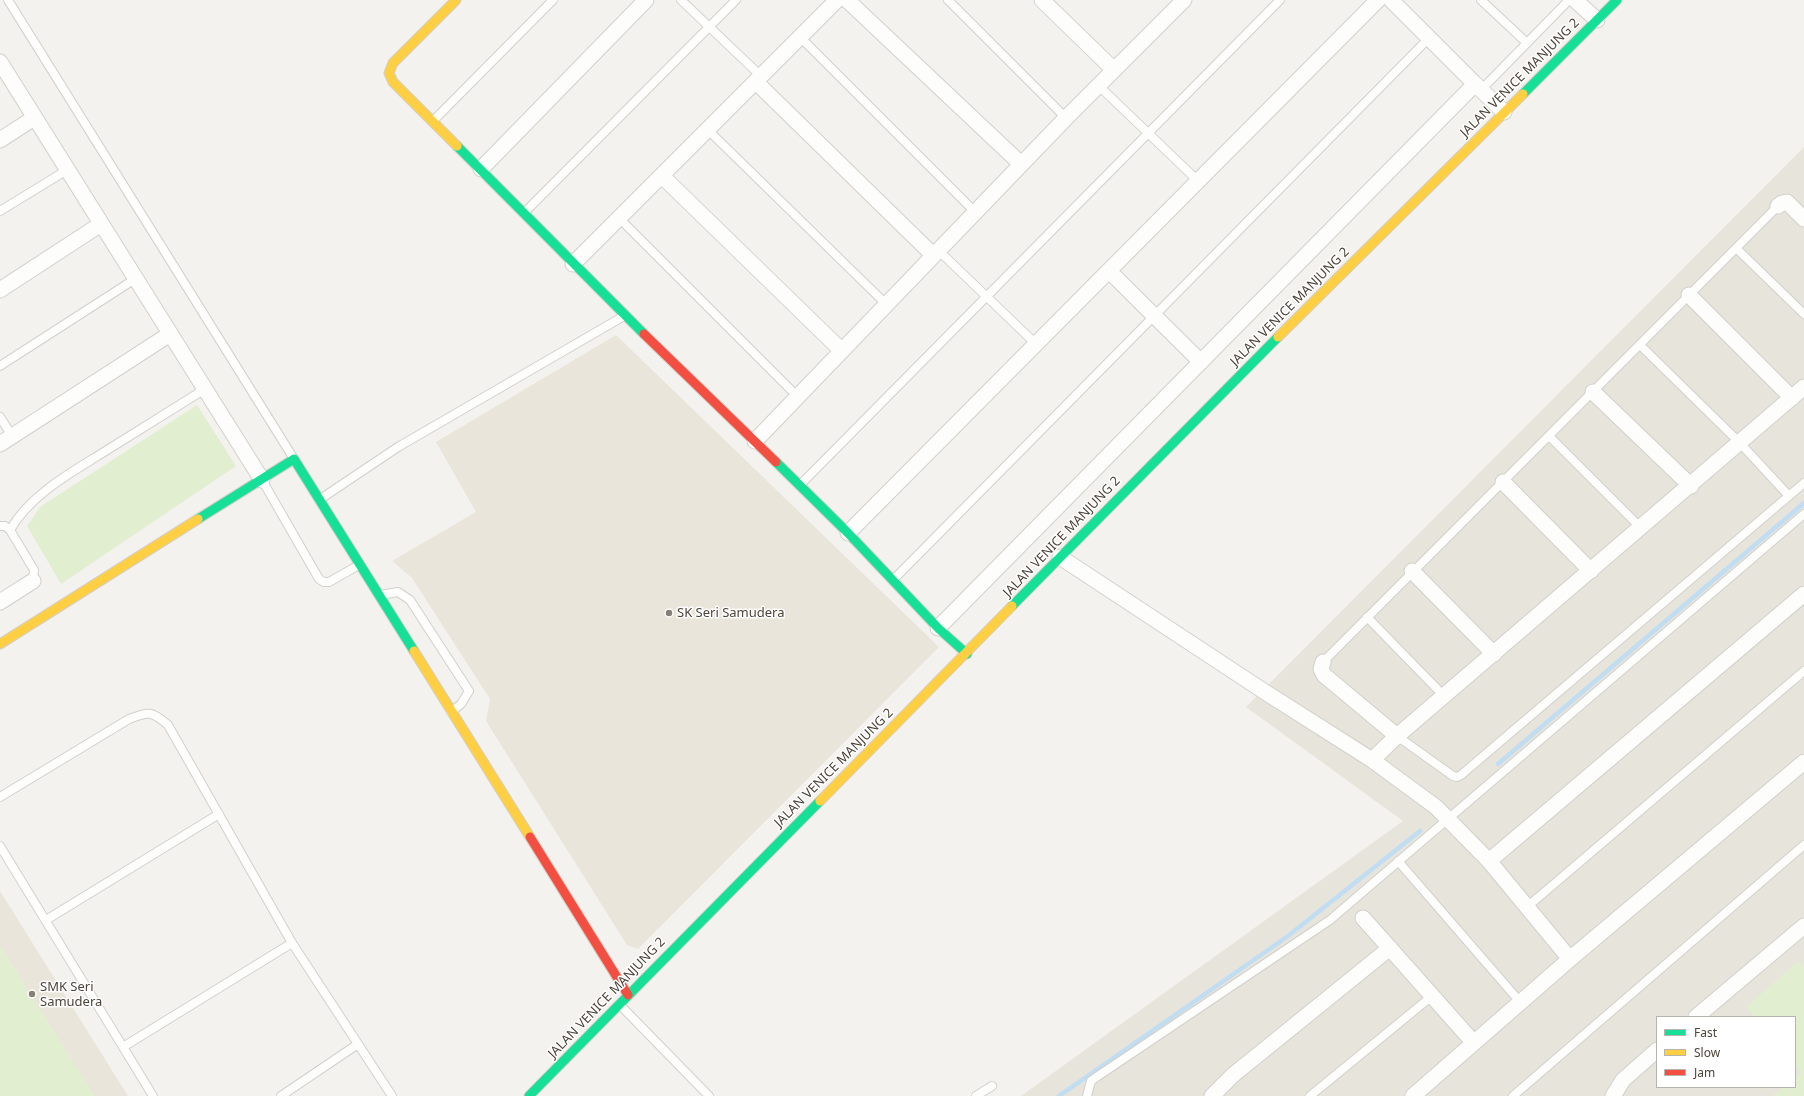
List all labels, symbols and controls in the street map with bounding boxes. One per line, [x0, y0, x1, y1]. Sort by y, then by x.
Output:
street label: JALAN VENICE MANJUNG 2 [1457, 15, 1583, 141]
street label: JALAN VENICE MANJUNG 2 [1227, 244, 1353, 370]
street label: JALAN VENICE MANJUNG 2 [1000, 473, 1124, 601]
place label: SK Seri Samudera [677, 605, 784, 621]
marker: SK Seri Samudera [664, 608, 674, 618]
street label: JALAN VENICE MANJUNG 2 [771, 705, 897, 831]
street label: JALAN VENICE MANJUNG 2 [545, 934, 669, 1062]
place label: SMK Seri Samudera [40, 979, 102, 1010]
marker: SMK Seri Samudera [27, 989, 37, 999]
legend [1656, 1016, 1796, 1088]
text: Fast [1694, 1024, 1717, 1041]
text: Slow [1694, 1044, 1720, 1061]
text: Jam [1694, 1064, 1715, 1081]

